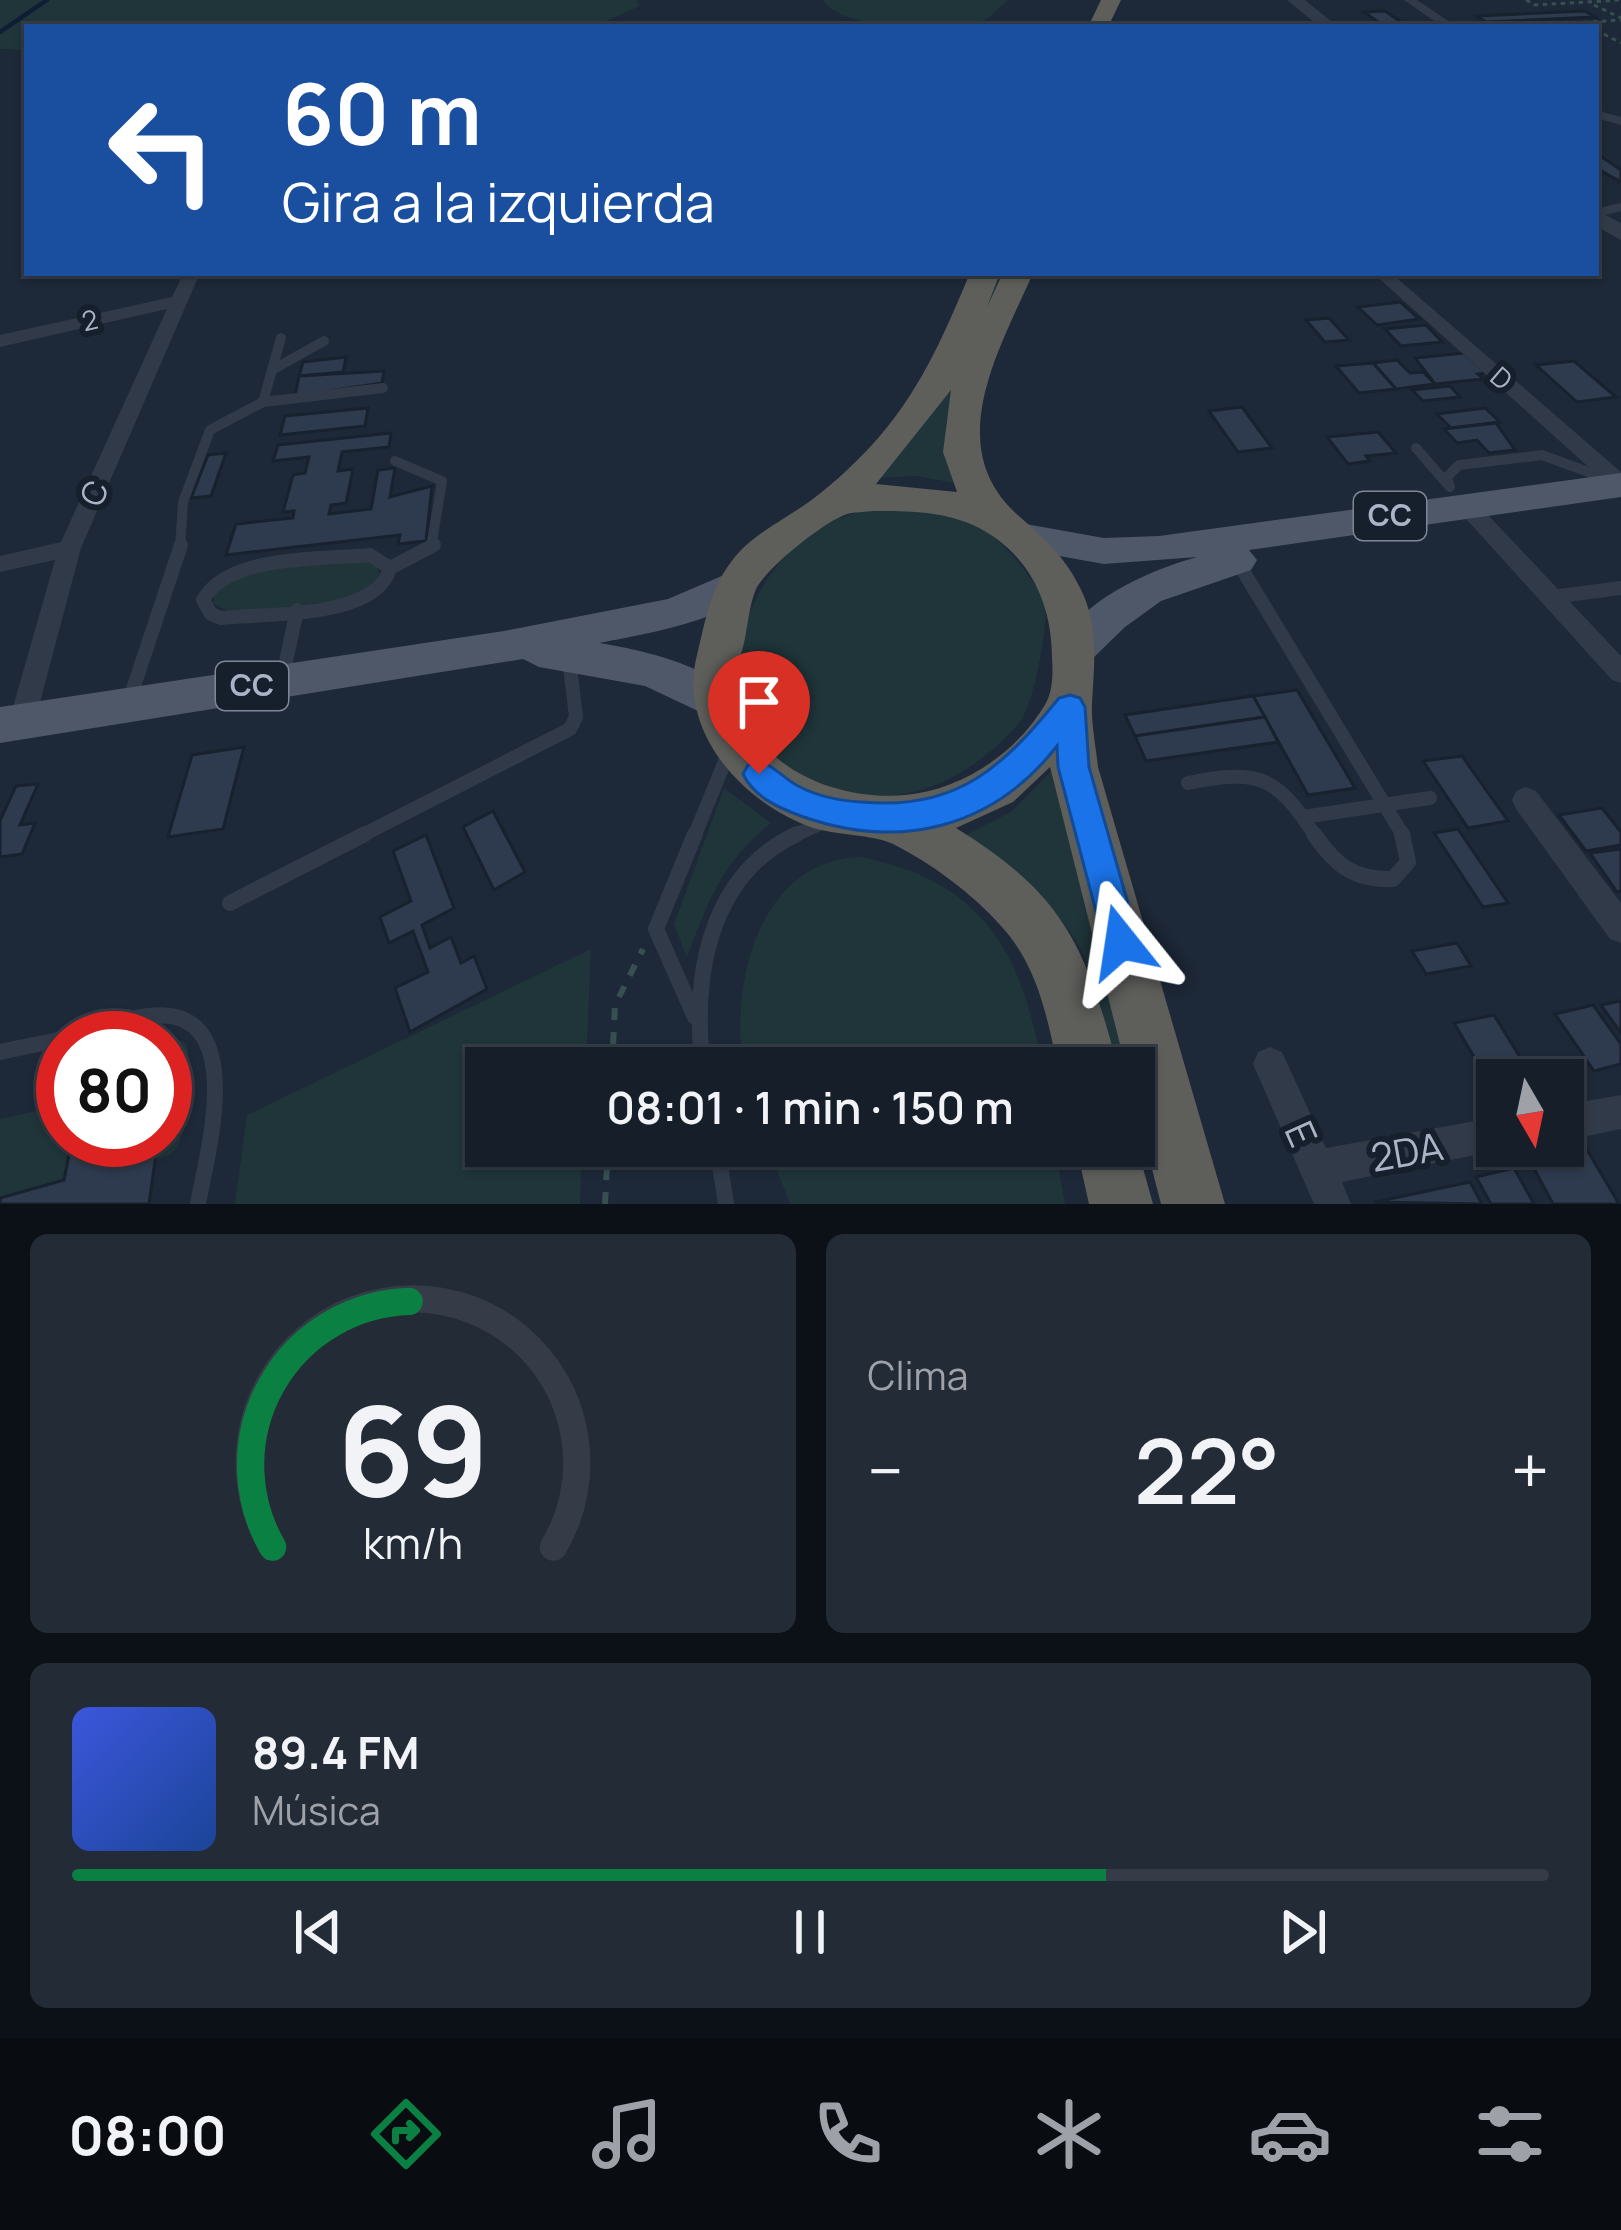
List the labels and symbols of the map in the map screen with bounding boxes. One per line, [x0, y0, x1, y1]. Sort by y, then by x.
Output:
street label: 2 [78, 300, 101, 339]
street label: D [1483, 358, 1521, 398]
street label: C [68, 473, 119, 513]
road number: CC [1354, 492, 1426, 540]
pin [708, 651, 810, 774]
road number: CC [216, 662, 288, 710]
position arrow [1058, 879, 1184, 1005]
speed limit sign: 80 [36, 1011, 192, 1167]
north arrow [1476, 1059, 1584, 1167]
street label: E [1273, 1112, 1331, 1155]
street label: 2DA [1367, 1118, 1447, 1184]

